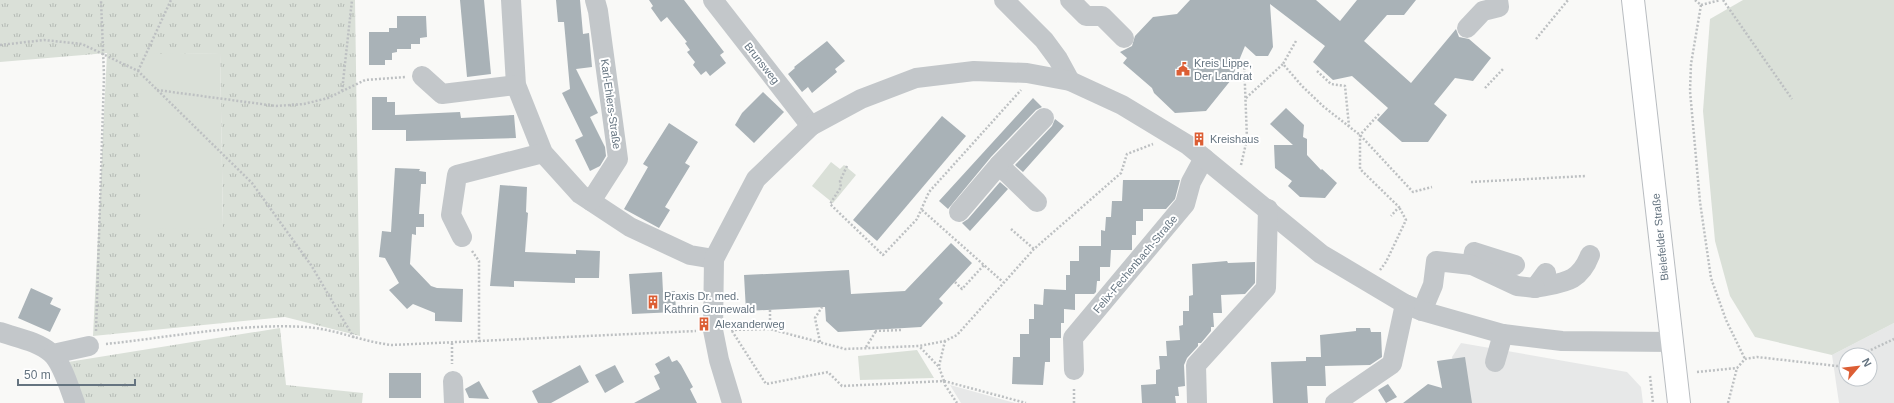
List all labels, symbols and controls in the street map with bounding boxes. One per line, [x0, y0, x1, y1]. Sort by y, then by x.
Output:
street label: Brunsweg [742, 40, 782, 86]
place label: Kreis Lippe, Der Landrat [1194, 57, 1252, 82]
street label: Karl-Ehlers-Straße [599, 58, 623, 150]
public building icon: Kreis Lippe, Der Landrat [1175, 61, 1191, 77]
building icon: Kreishaus [1191, 131, 1207, 147]
place label: Kreishaus [1210, 133, 1259, 145]
street label: Bielefelder Straße [1649, 193, 1671, 281]
street label: Felix-Fechenbach-Straße [1091, 213, 1179, 315]
place label: Praxis Dr. med. Kathrin Grunewald [664, 290, 755, 315]
building icon: Praxis Dr. med. Kathrin Grunewald [645, 294, 661, 310]
building icon: Alexanderweg [696, 316, 712, 332]
place label: Alexanderweg [715, 318, 785, 330]
north arrow [1838, 347, 1878, 387]
text: N [1860, 356, 1874, 369]
scale bar [18, 361, 135, 387]
text: 50 m [24, 368, 51, 382]

